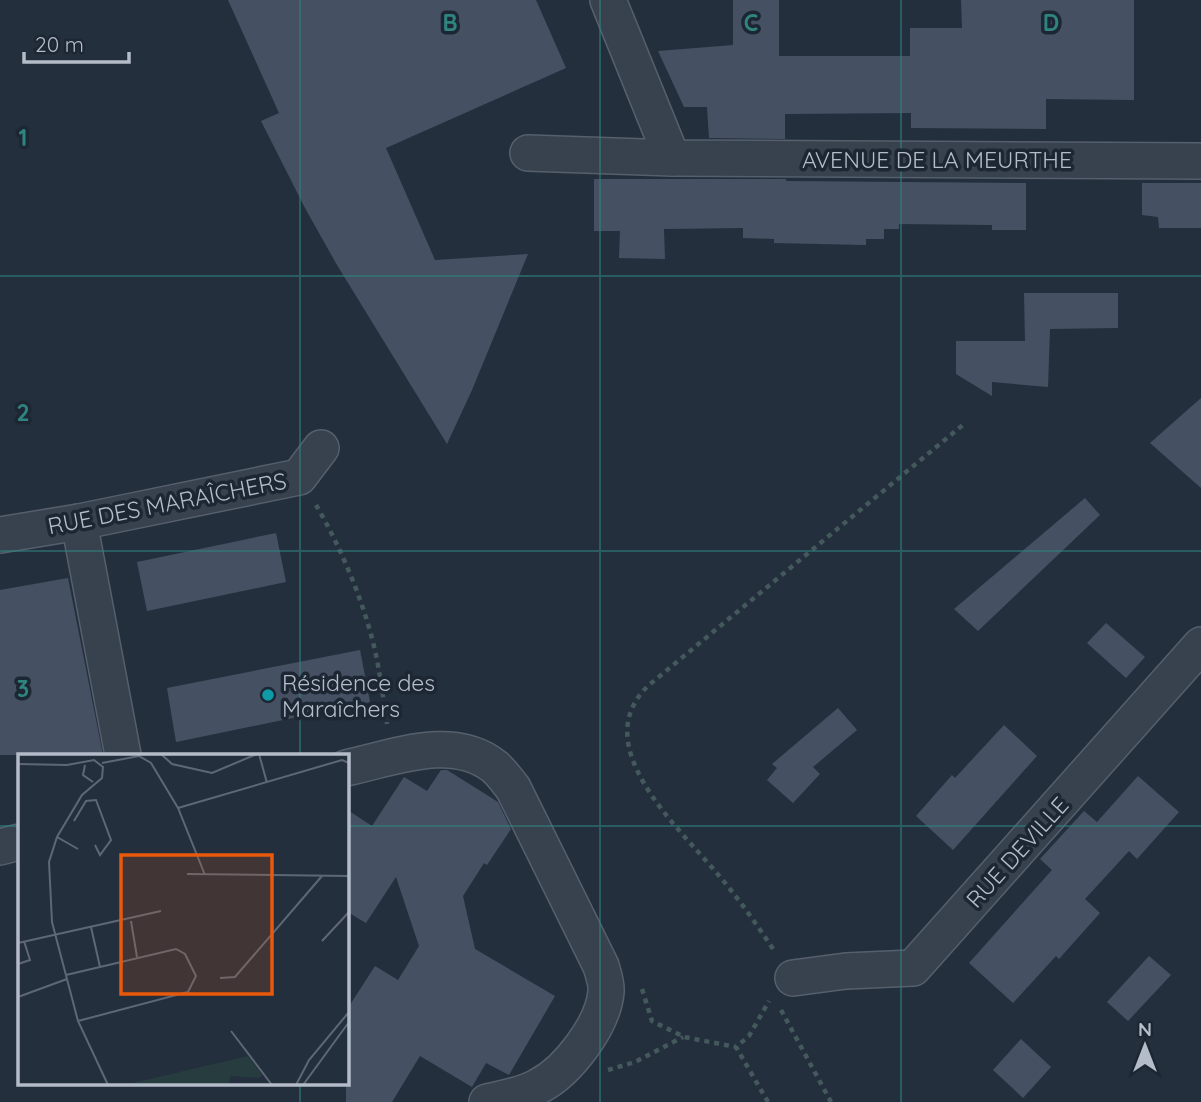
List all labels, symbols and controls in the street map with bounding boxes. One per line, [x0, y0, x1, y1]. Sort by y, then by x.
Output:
text: B [442, 8, 458, 37]
text: C [744, 8, 758, 37]
text: D [1043, 8, 1059, 37]
scale bar [24, 21, 130, 65]
text: 20 m [35, 31, 84, 57]
text: 1 [19, 123, 27, 152]
street label: AVENUE DE LA MEURTHE [802, 145, 1072, 174]
text: 2 [16, 398, 30, 427]
street label: RUE DES MARAÎCHERS [45, 466, 289, 540]
place label: Résidence des Maraîchers [282, 668, 435, 723]
text: 3 [17, 674, 29, 703]
marker: Résidence des Maraîchers [260, 687, 276, 703]
inset map [18, 754, 348, 1084]
street label: RUE DEVILLE [960, 791, 1074, 913]
north arrow [1110, 1011, 1180, 1081]
text: N [1138, 1017, 1152, 1041]

